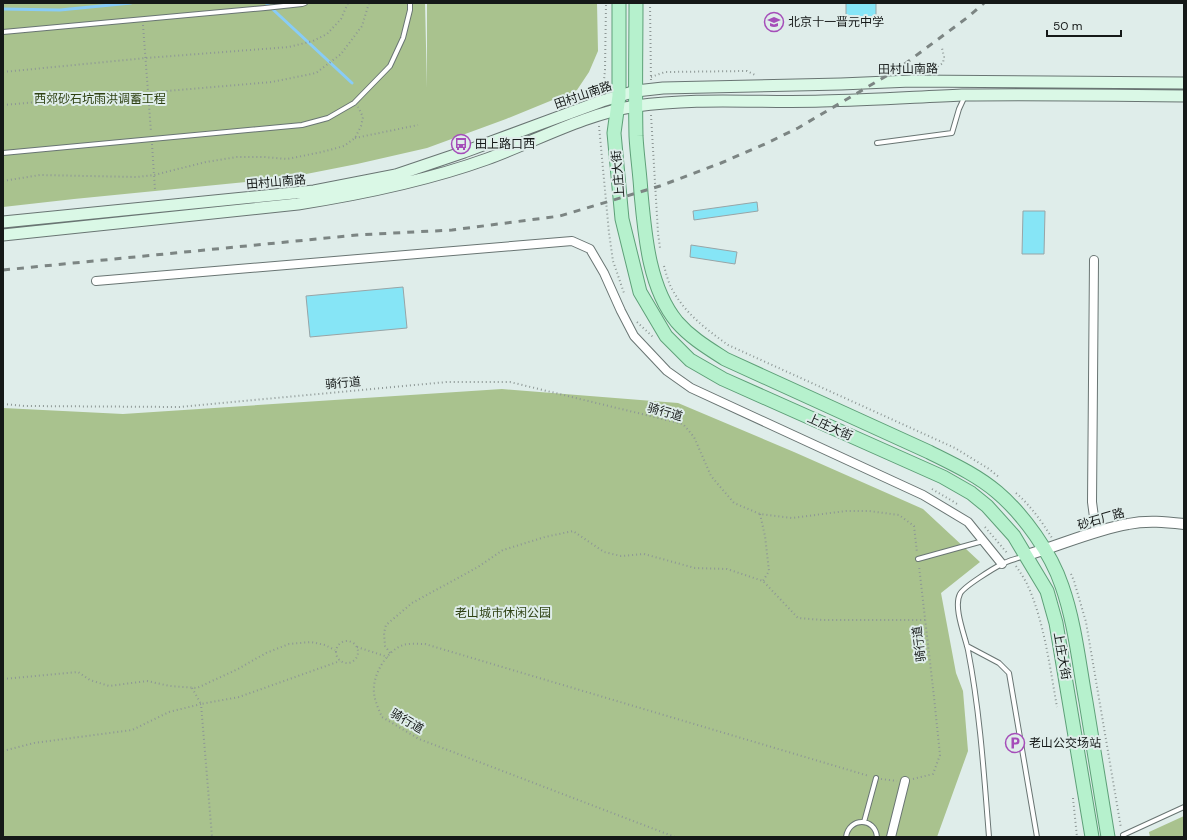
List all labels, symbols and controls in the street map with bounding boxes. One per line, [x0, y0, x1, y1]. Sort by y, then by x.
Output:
school or university icon: 北京十一晋元中学 [763, 11, 785, 33]
scale bar [1047, 12, 1121, 38]
place label: 北京十一晋元中学 [788, 14, 884, 30]
text: 50 m [1053, 18, 1082, 34]
street label: 田村山南路 [878, 60, 938, 78]
street label: 田村山南路 [552, 78, 614, 112]
park label: 西郊砂石坑雨洪调蓄工程 [34, 91, 166, 107]
bus stop icon: 田上路口西 [450, 133, 472, 155]
place label: 田上路口西 [475, 136, 535, 152]
street label: 上庄大街 [608, 149, 628, 199]
street label: 田村山南路 [245, 171, 307, 193]
street label: 骑行道 [324, 373, 362, 393]
street label: 骑行道 [645, 399, 685, 425]
street label: 上庄大街 [805, 410, 855, 444]
street label: 砂石厂路 [1076, 505, 1126, 533]
park label: 老山城市休闲公园 [455, 605, 551, 621]
street label: 骑行道 [909, 625, 929, 663]
street label: 上庄大街 [1050, 631, 1074, 681]
street label: 骑行道 [387, 705, 427, 737]
parking icon: 老山公交场站 [1004, 732, 1026, 754]
place label: 老山公交场站 [1029, 735, 1101, 751]

